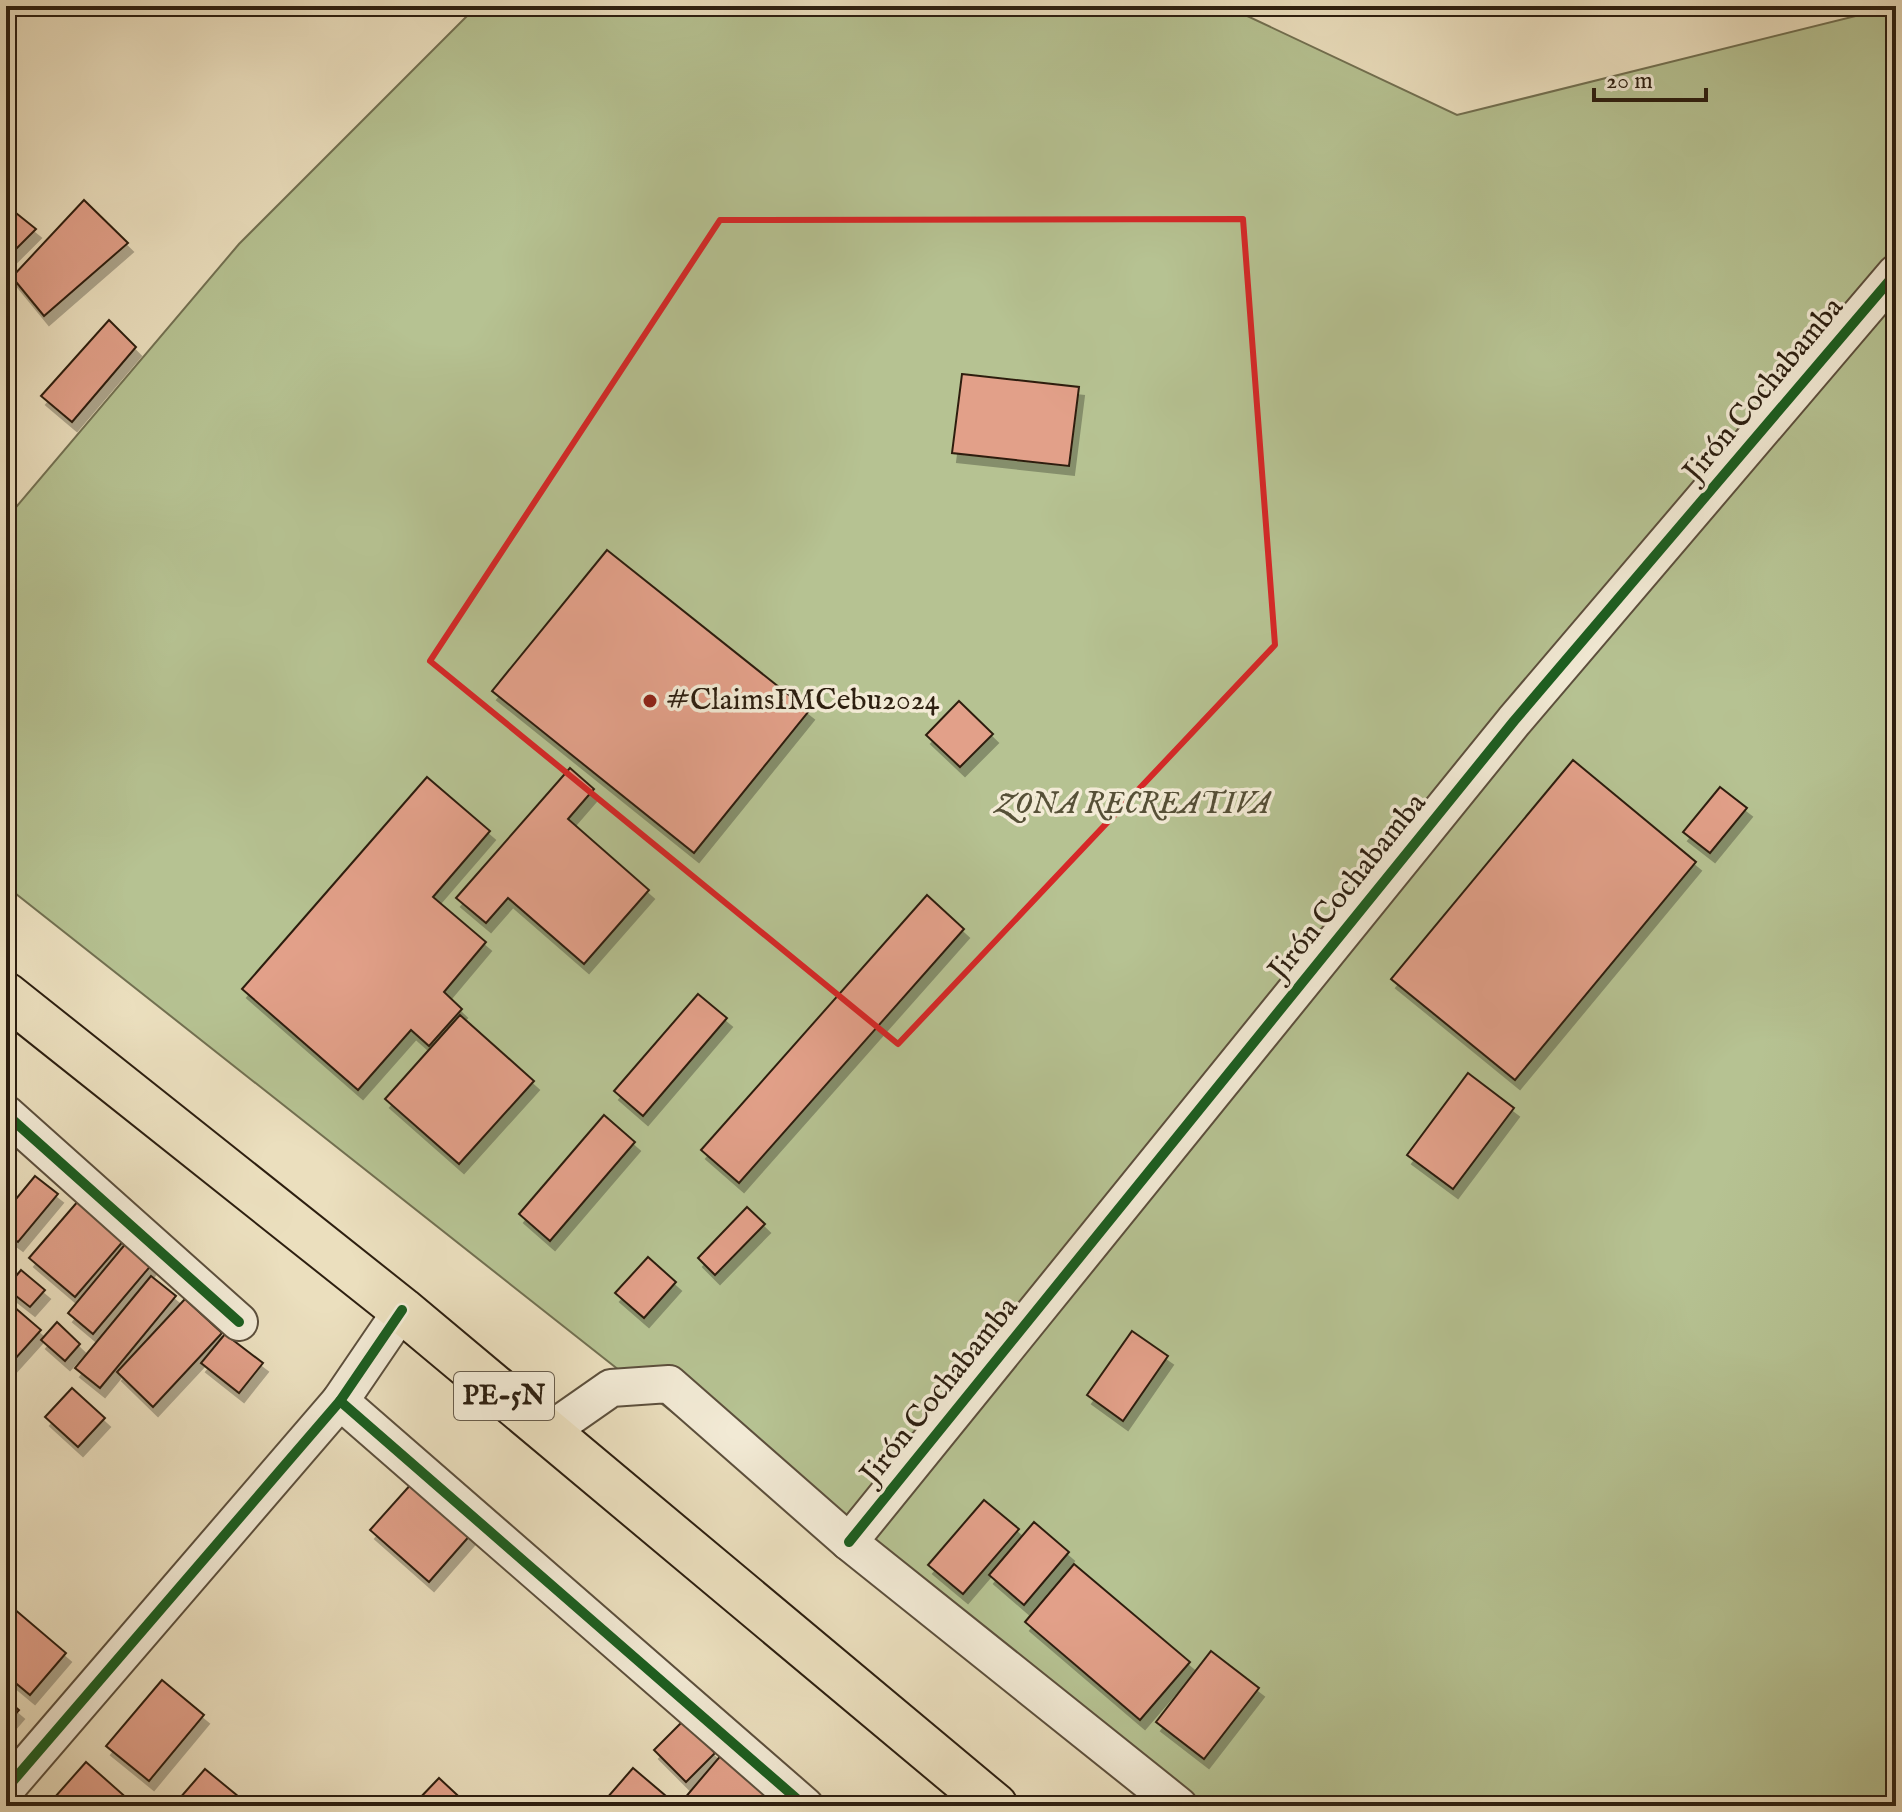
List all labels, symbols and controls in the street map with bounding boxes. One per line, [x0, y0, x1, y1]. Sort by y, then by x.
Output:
scale bar [1594, 52, 1706, 102]
text: 20 m [1606, 66, 1653, 97]
street label: Jirón Cochabamba [1674, 290, 1853, 493]
place label: #ClaimsIMCebu2024 [666, 682, 940, 720]
marker: #ClaimsIMCebu2024 [641, 692, 659, 710]
park label: ZONA RECREATIVA [992, 786, 1272, 824]
street label: Jirón Cochabamba [1259, 786, 1435, 991]
street label: Jirón Cochabamba [851, 1290, 1027, 1495]
road number: PE-5N [454, 1372, 554, 1420]

